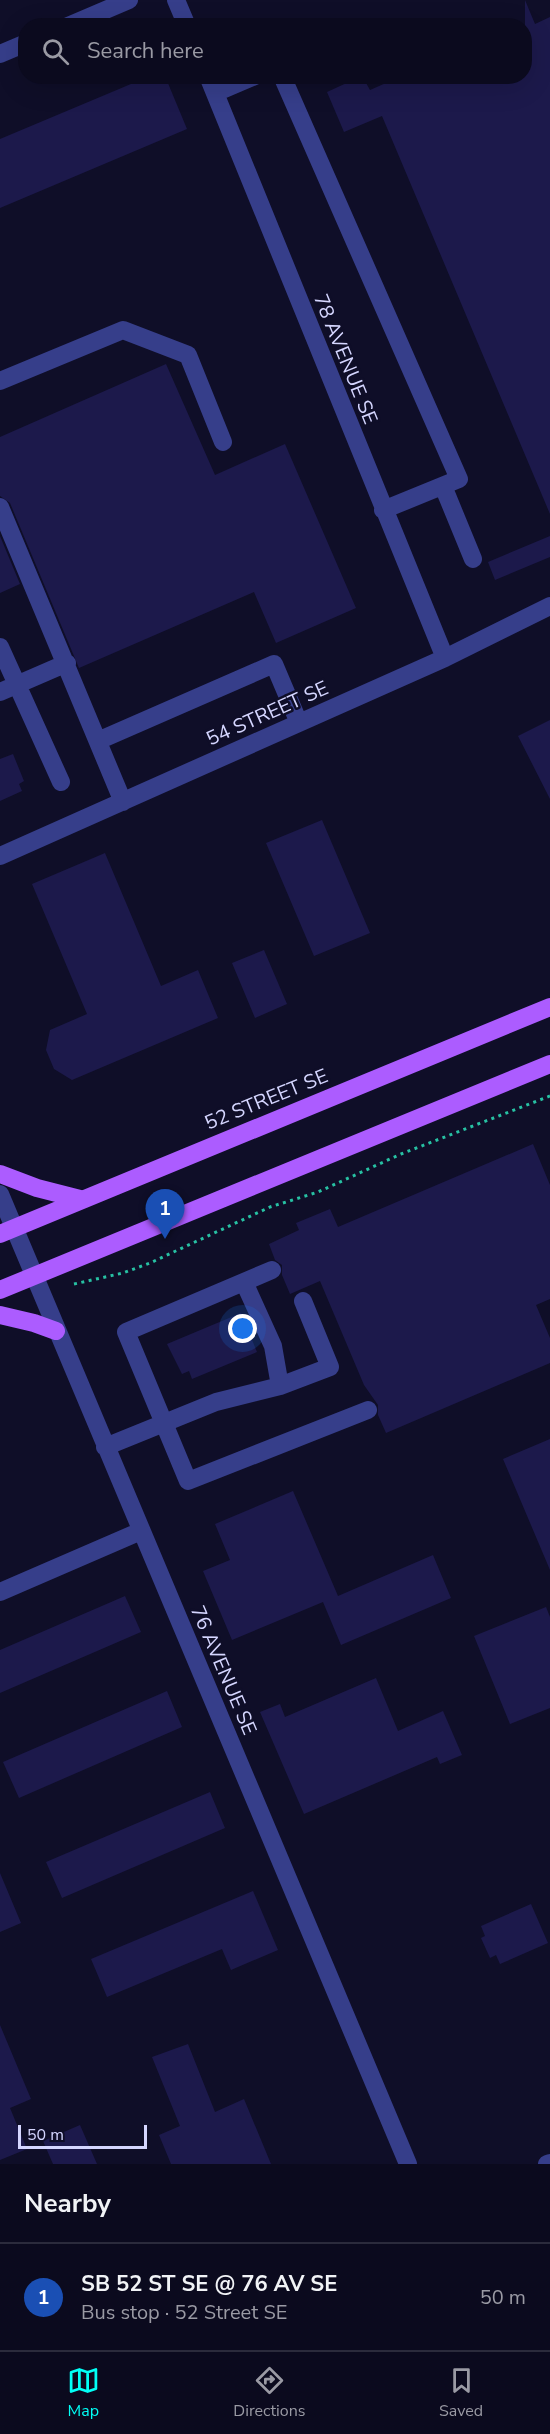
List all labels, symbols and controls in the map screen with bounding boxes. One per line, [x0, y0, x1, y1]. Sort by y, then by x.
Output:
search box [18, 18, 532, 84]
icon: search [39, 35, 72, 68]
text: Search here [87, 36, 204, 66]
street label: 78 AVENUE SE [307, 290, 384, 428]
street label: 54 STREET SE [202, 675, 332, 752]
street label: 52 STREET SE [201, 1062, 332, 1136]
pin: 1 [146, 1190, 184, 1239]
your location [228, 1314, 257, 1343]
street label: 76 AVENUE SE [184, 1601, 263, 1739]
scale bar [18, 2122, 147, 2150]
text: 50 m [27, 2124, 64, 2146]
text: Nearby [24, 2186, 111, 2221]
text: SB 52 ST SE @ 76 AV SE [81, 2269, 337, 2299]
text: 1 [38, 2284, 50, 2311]
text: 50 m [480, 2284, 526, 2311]
text: Bus stop · 52 Street SE [81, 2299, 287, 2326]
tab: Map [67, 2364, 100, 2422]
tab: Directions [233, 2364, 305, 2422]
tab: Saved [439, 2364, 483, 2422]

